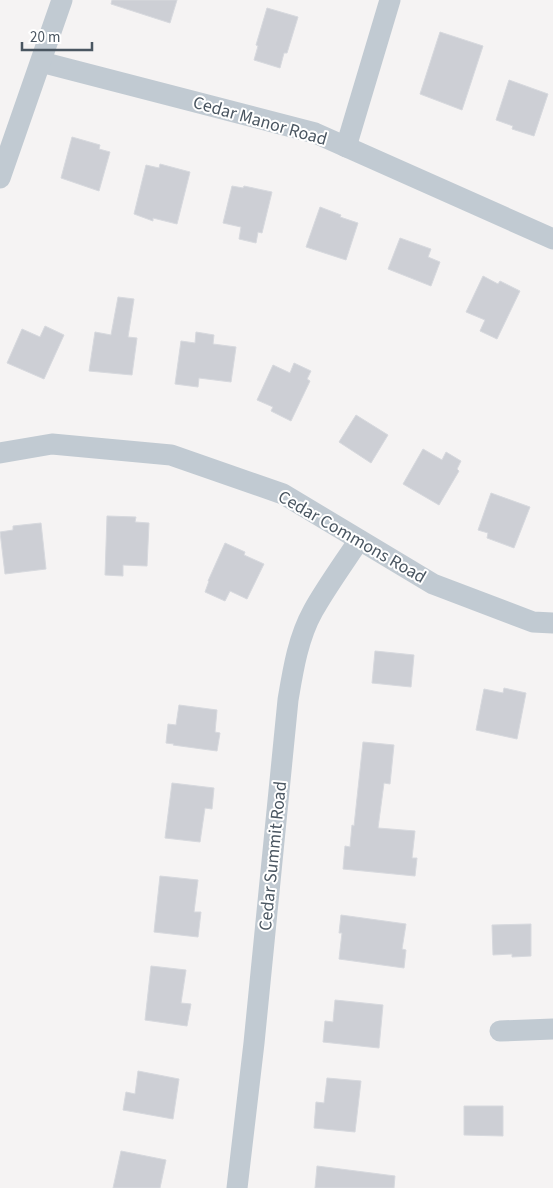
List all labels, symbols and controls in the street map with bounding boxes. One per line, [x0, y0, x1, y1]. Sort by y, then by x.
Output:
scale bar [22, 20, 92, 52]
text: 20 m [30, 27, 60, 48]
street label: Cedar Manor Road [190, 90, 330, 152]
street label: Cedar Commons Road [273, 484, 431, 590]
street label: Cedar Summit Road [253, 780, 293, 932]

